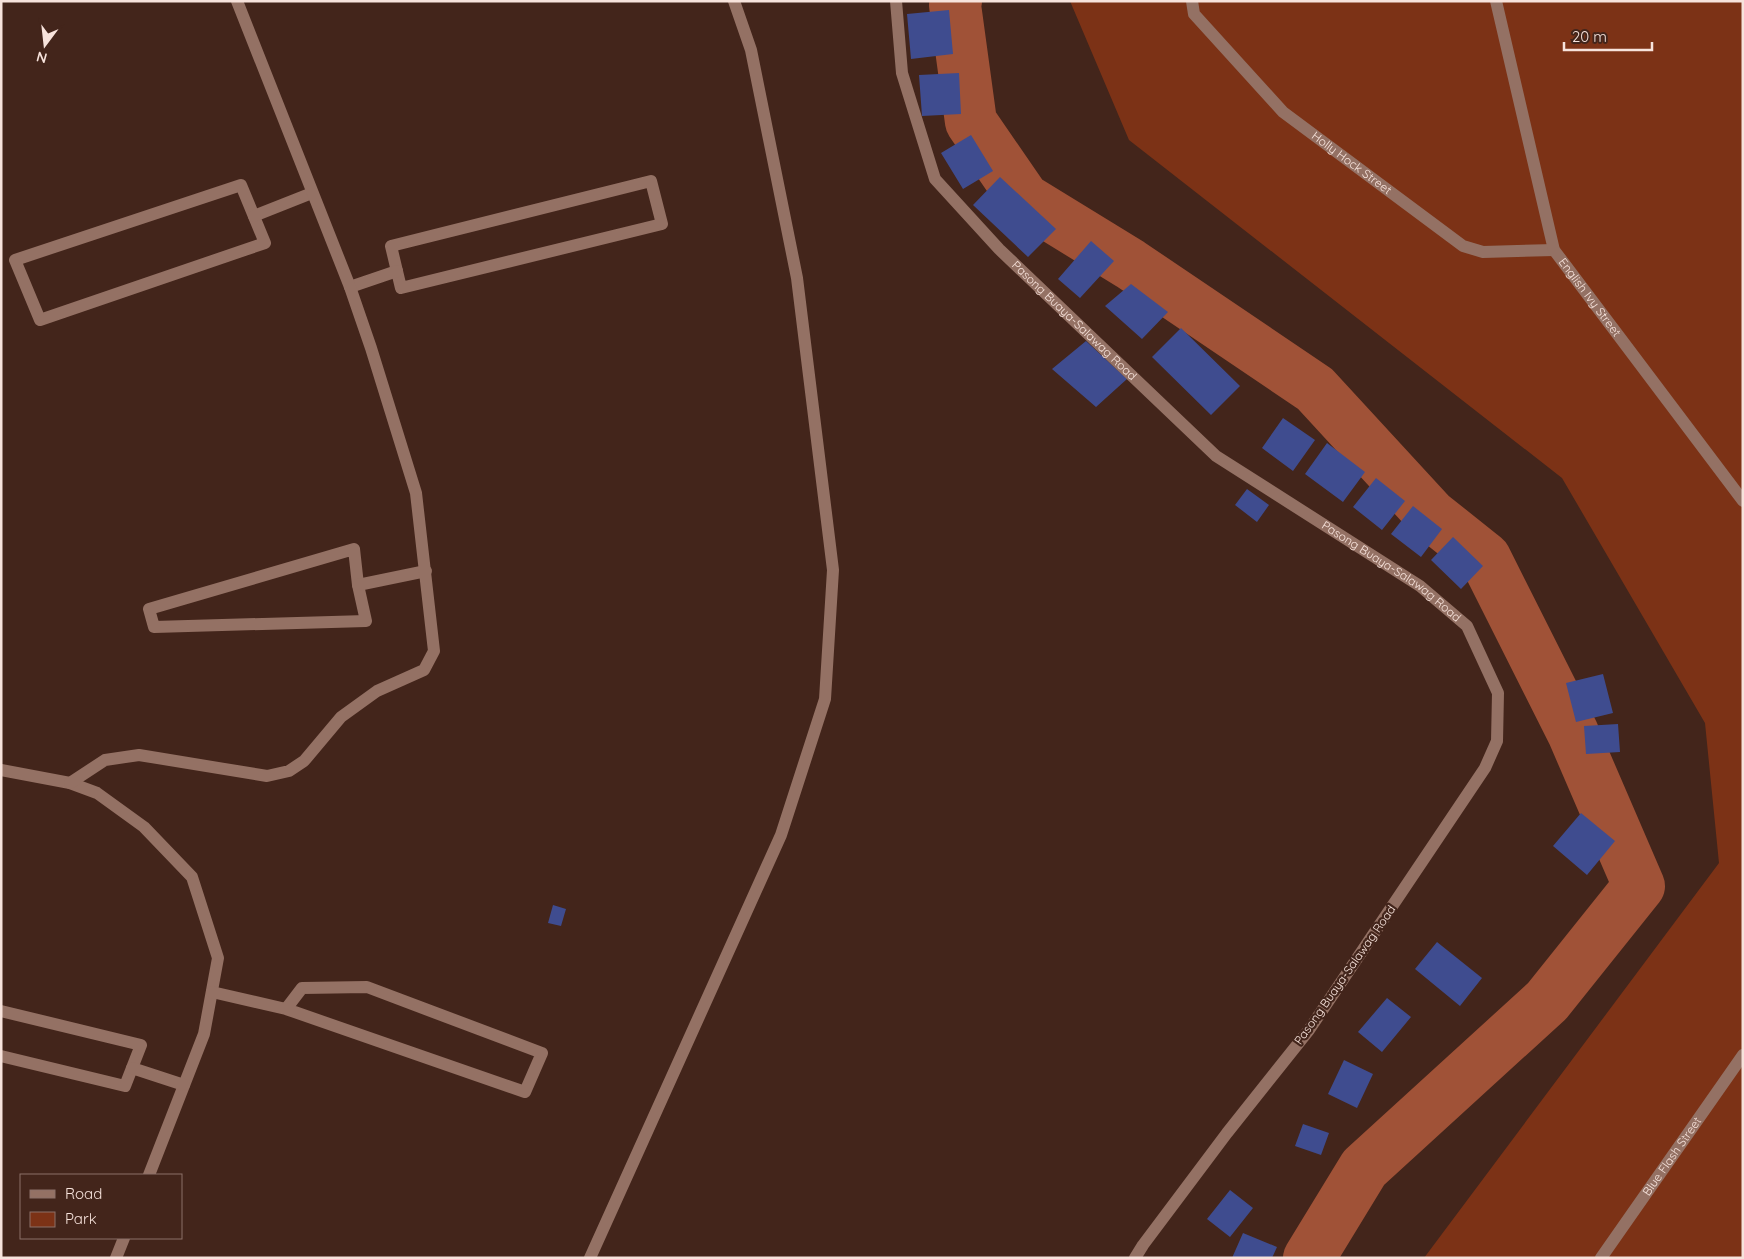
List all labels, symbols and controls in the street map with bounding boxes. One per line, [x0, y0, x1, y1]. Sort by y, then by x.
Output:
north arrow [20, 20, 70, 70]
scale bar [1564, 20, 1652, 52]
text: 20 m [1572, 27, 1607, 46]
text: N [34, 48, 49, 68]
street label: Holly Hock Street [1309, 128, 1395, 197]
street label: English Ivy Street [1556, 255, 1625, 339]
street label: Pasong Buaya-Salawag Road [1009, 257, 1140, 383]
street label: Pasong Buaya-Salawag Road [1319, 517, 1464, 625]
street label: Pasong Buaya-Salawag Road [1291, 902, 1398, 1047]
street label: Blue Flash Street [1639, 1114, 1704, 1198]
legend [20, 1174, 182, 1239]
text: Road [65, 1184, 102, 1203]
text: Park [65, 1209, 97, 1228]

